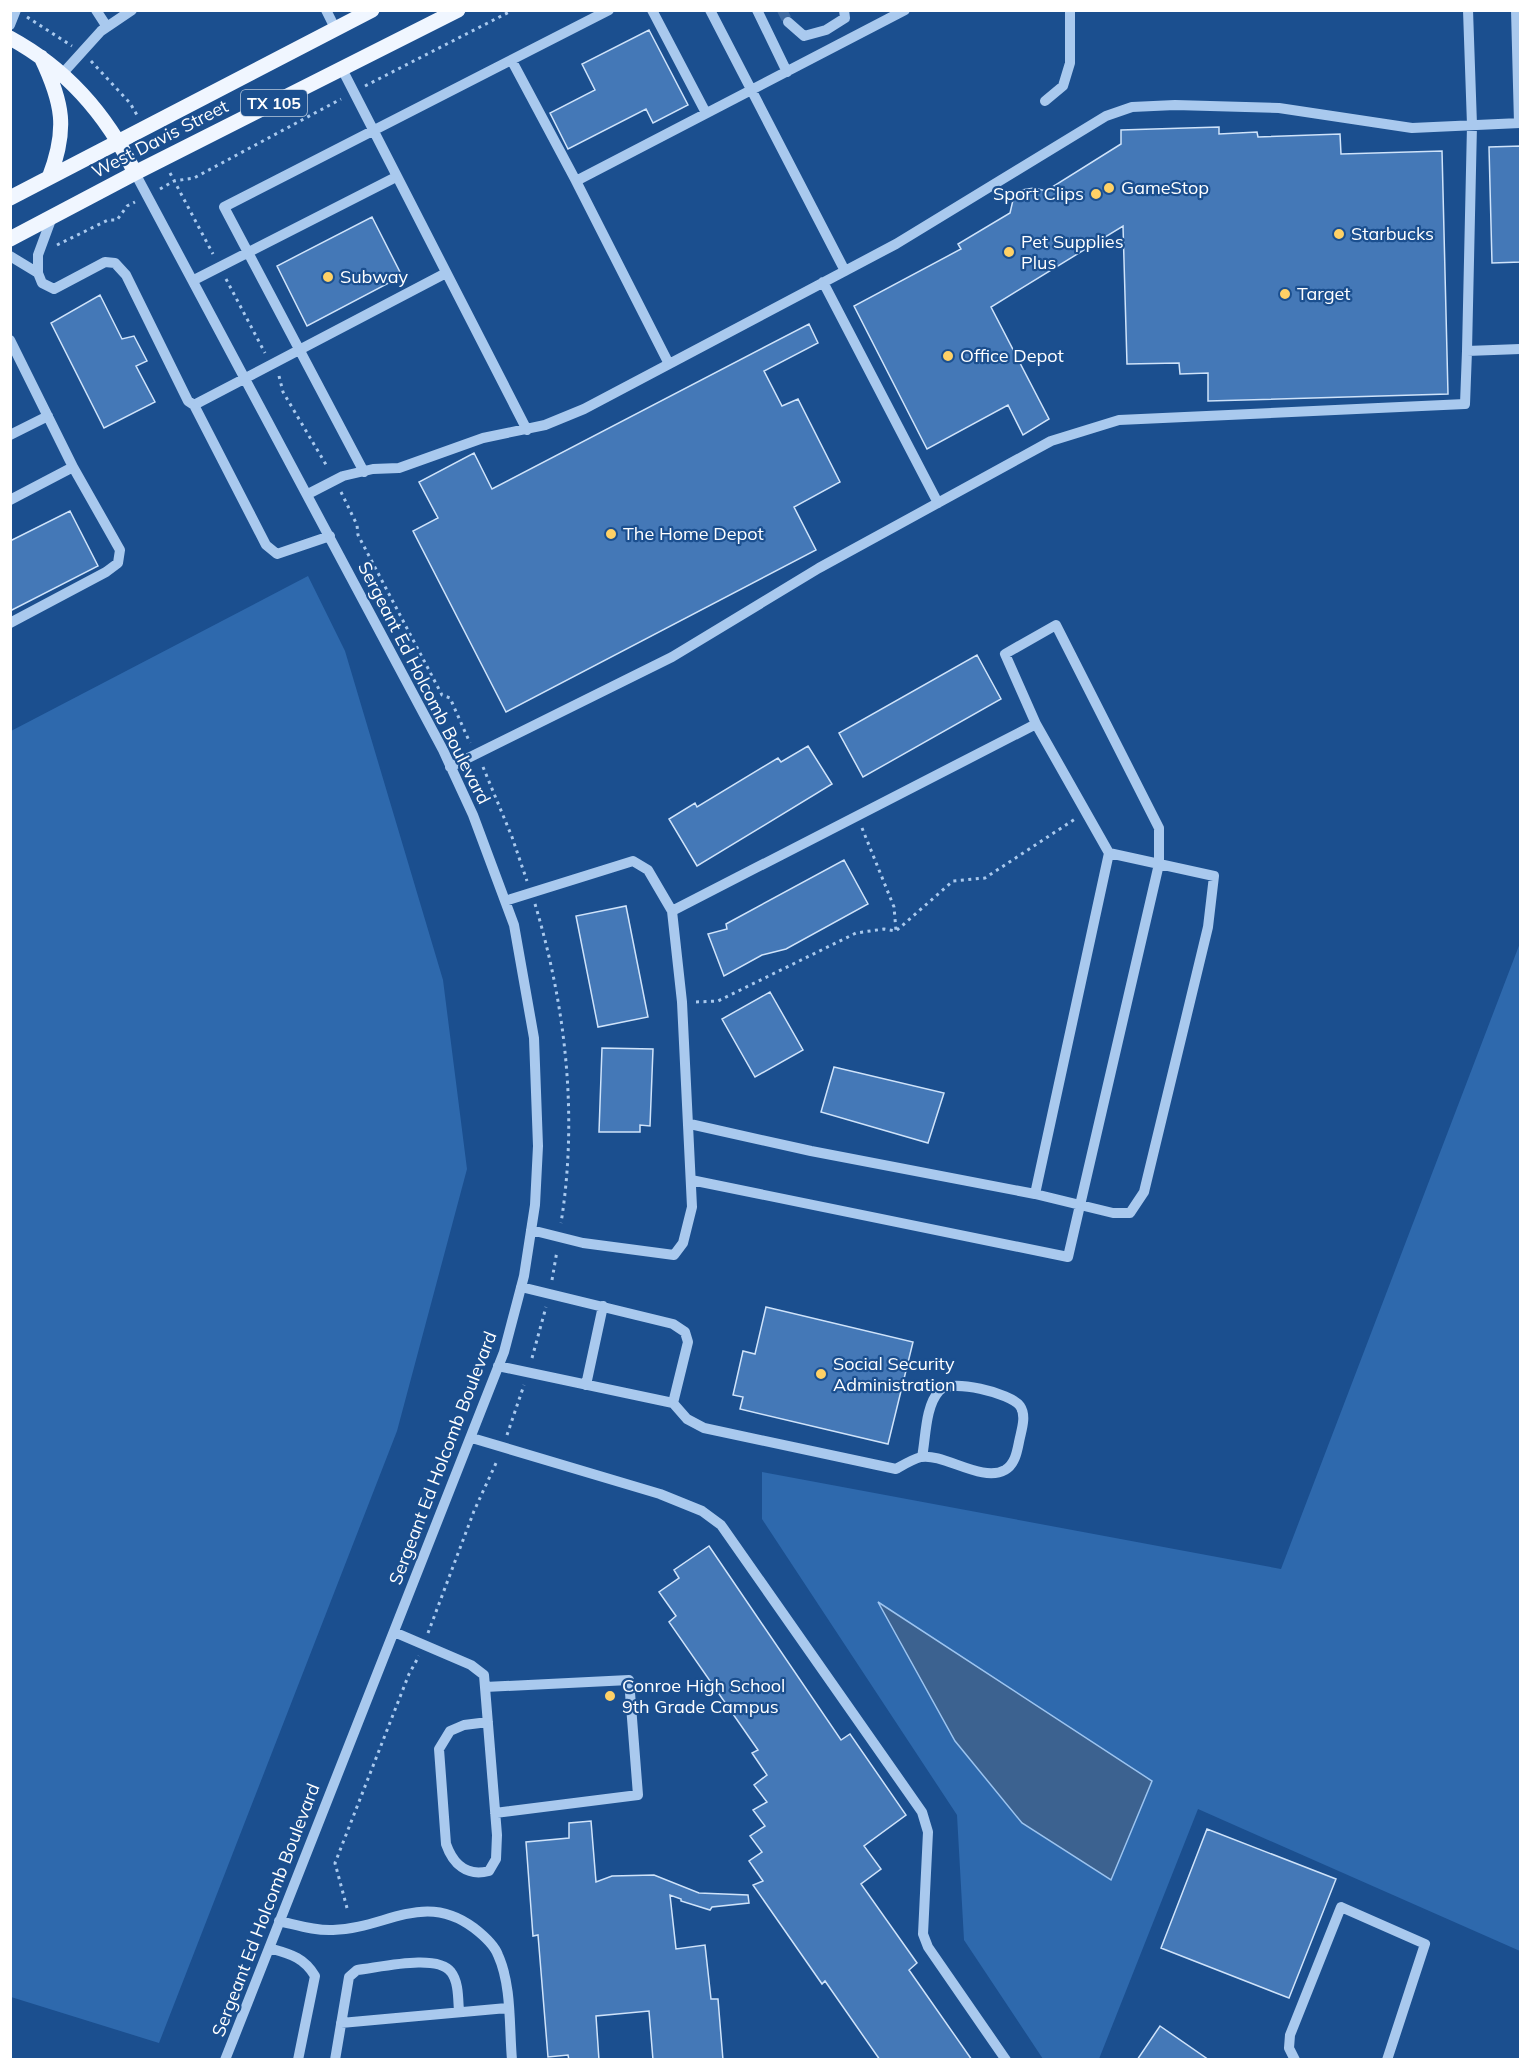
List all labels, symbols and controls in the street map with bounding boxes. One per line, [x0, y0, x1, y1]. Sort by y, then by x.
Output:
road number: TX 105 [241, 90, 307, 116]
street label: West Davis Street [88, 94, 232, 183]
place label: GameStop [1121, 176, 1209, 199]
marker: GameStop [1102, 181, 1116, 195]
place label: Sport Clips [993, 182, 1084, 205]
marker: Sport Clips [1089, 187, 1103, 201]
place label: Starbucks [1351, 222, 1434, 245]
marker: Starbucks [1332, 227, 1346, 241]
place label: Pet Supplies Plus [1021, 230, 1124, 274]
marker: Pet Supplies Plus [1002, 245, 1016, 259]
place label: Subway [340, 265, 408, 288]
marker: Subway [321, 270, 335, 284]
place label: Target [1297, 282, 1351, 305]
marker: Target [1278, 287, 1292, 301]
place label: Office Depot [960, 344, 1064, 367]
marker: Office Depot [941, 349, 955, 363]
place label: The Home Depot [623, 522, 764, 545]
marker: The Home Depot [604, 527, 618, 541]
street label: Sergeant Ed Holcomb Boulevard [353, 558, 496, 808]
street label: Sergeant Ed Holcomb Boulevard [384, 1328, 502, 1588]
place label: Social Security Administration [833, 1352, 956, 1396]
marker: Social Security Administration [814, 1367, 828, 1381]
place label: Conroe High School 9th Grade Campus [622, 1674, 785, 1718]
marker: Conroe High School 9th Grade Campus [603, 1689, 617, 1703]
street label: Sergeant Ed Holcomb Boulevard [207, 1780, 325, 2040]

